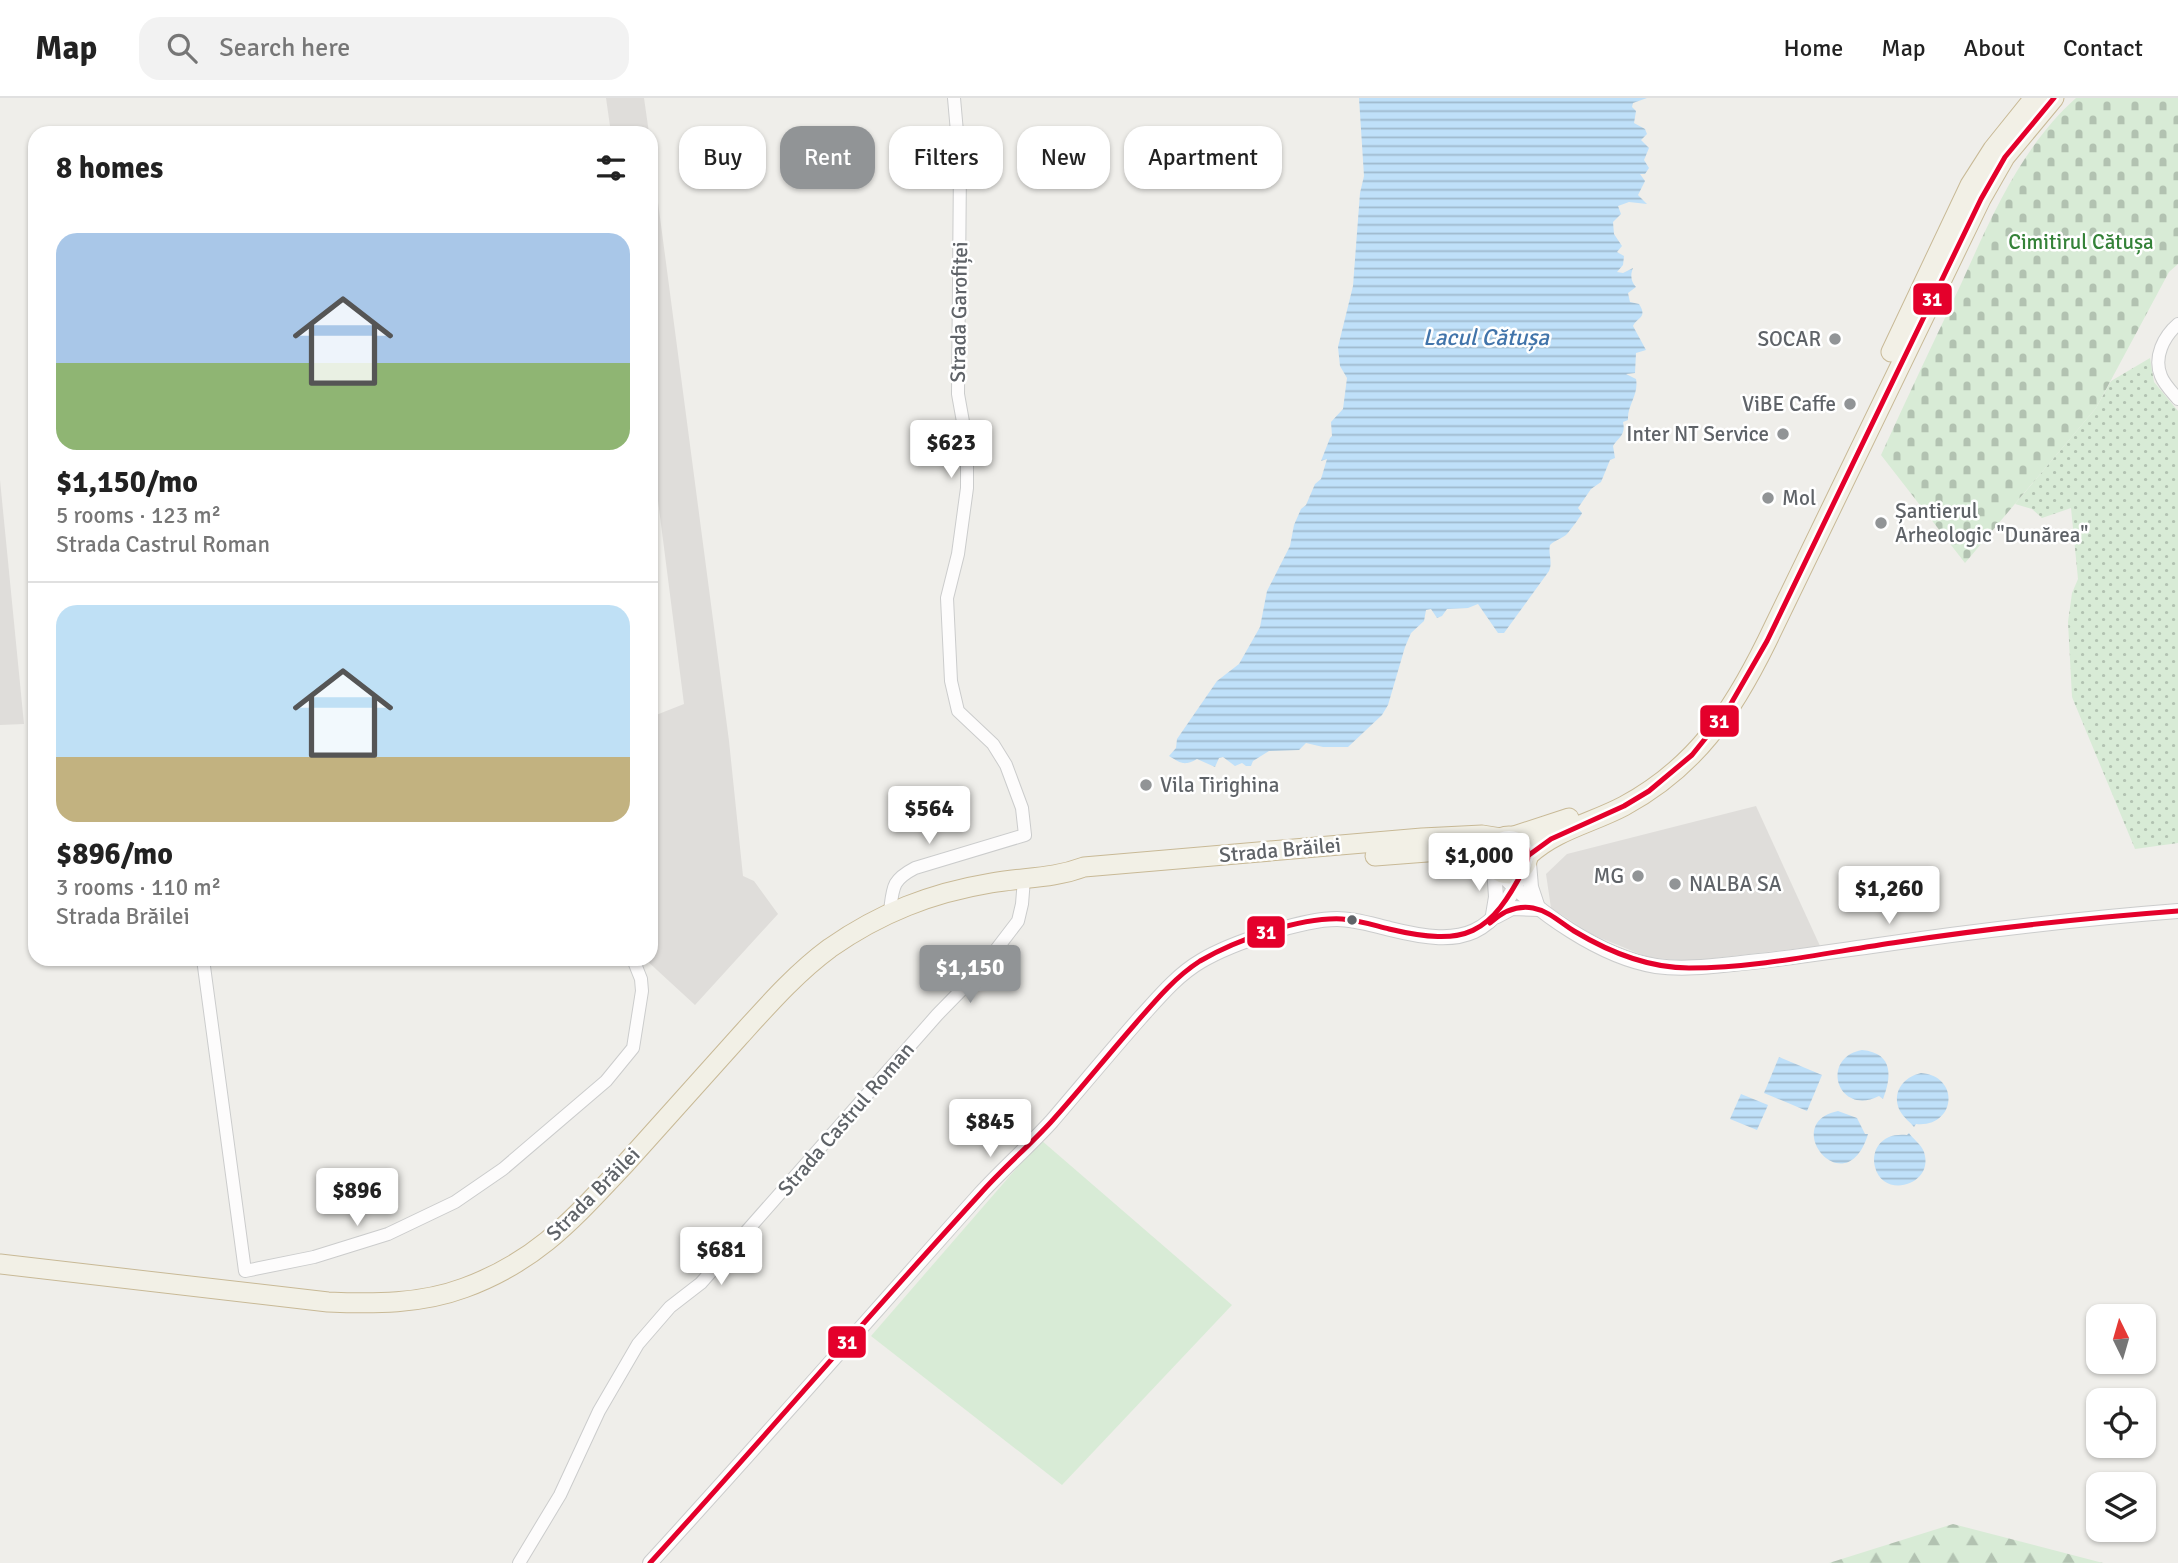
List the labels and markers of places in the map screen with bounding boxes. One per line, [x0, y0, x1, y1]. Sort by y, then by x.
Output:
place label: SOCAR [1757, 326, 1821, 352]
marker: SOCAR [1827, 331, 1843, 347]
place label: ViBE Caffe [1742, 391, 1836, 417]
marker: ViBE Caffe [1842, 396, 1858, 412]
pin: $623 [910, 420, 992, 480]
place label: Inter NT Service [1626, 421, 1769, 447]
marker: Inter NT Service [1775, 426, 1791, 442]
place label: Mol [1782, 485, 1816, 511]
marker: Mol [1760, 490, 1776, 506]
place label: Șantierul Arheologic "Dunărea" [1895, 498, 2088, 548]
marker: Șantierul Arheologic "Dunărea" [1873, 515, 1889, 531]
place label: Vila Tirighina [1160, 772, 1279, 798]
marker: Vila Tirighina [1138, 777, 1154, 793]
pin: $564 [888, 786, 970, 846]
pin: $1,000 [1422, 834, 1536, 893]
place label: MG [1594, 863, 1624, 889]
pin: $1,260 [1832, 866, 1946, 926]
marker: MG [1630, 868, 1646, 884]
place label: NALBA SA [1689, 871, 1782, 897]
marker: NALBA SA [1667, 876, 1683, 892]
unlabelled marker [1345, 913, 1359, 927]
pin: $1,150 [913, 946, 1027, 1005]
pin: $845 [949, 1100, 1031, 1159]
pin: $896 [316, 1168, 398, 1228]
pin: $681 [680, 1228, 762, 1287]

